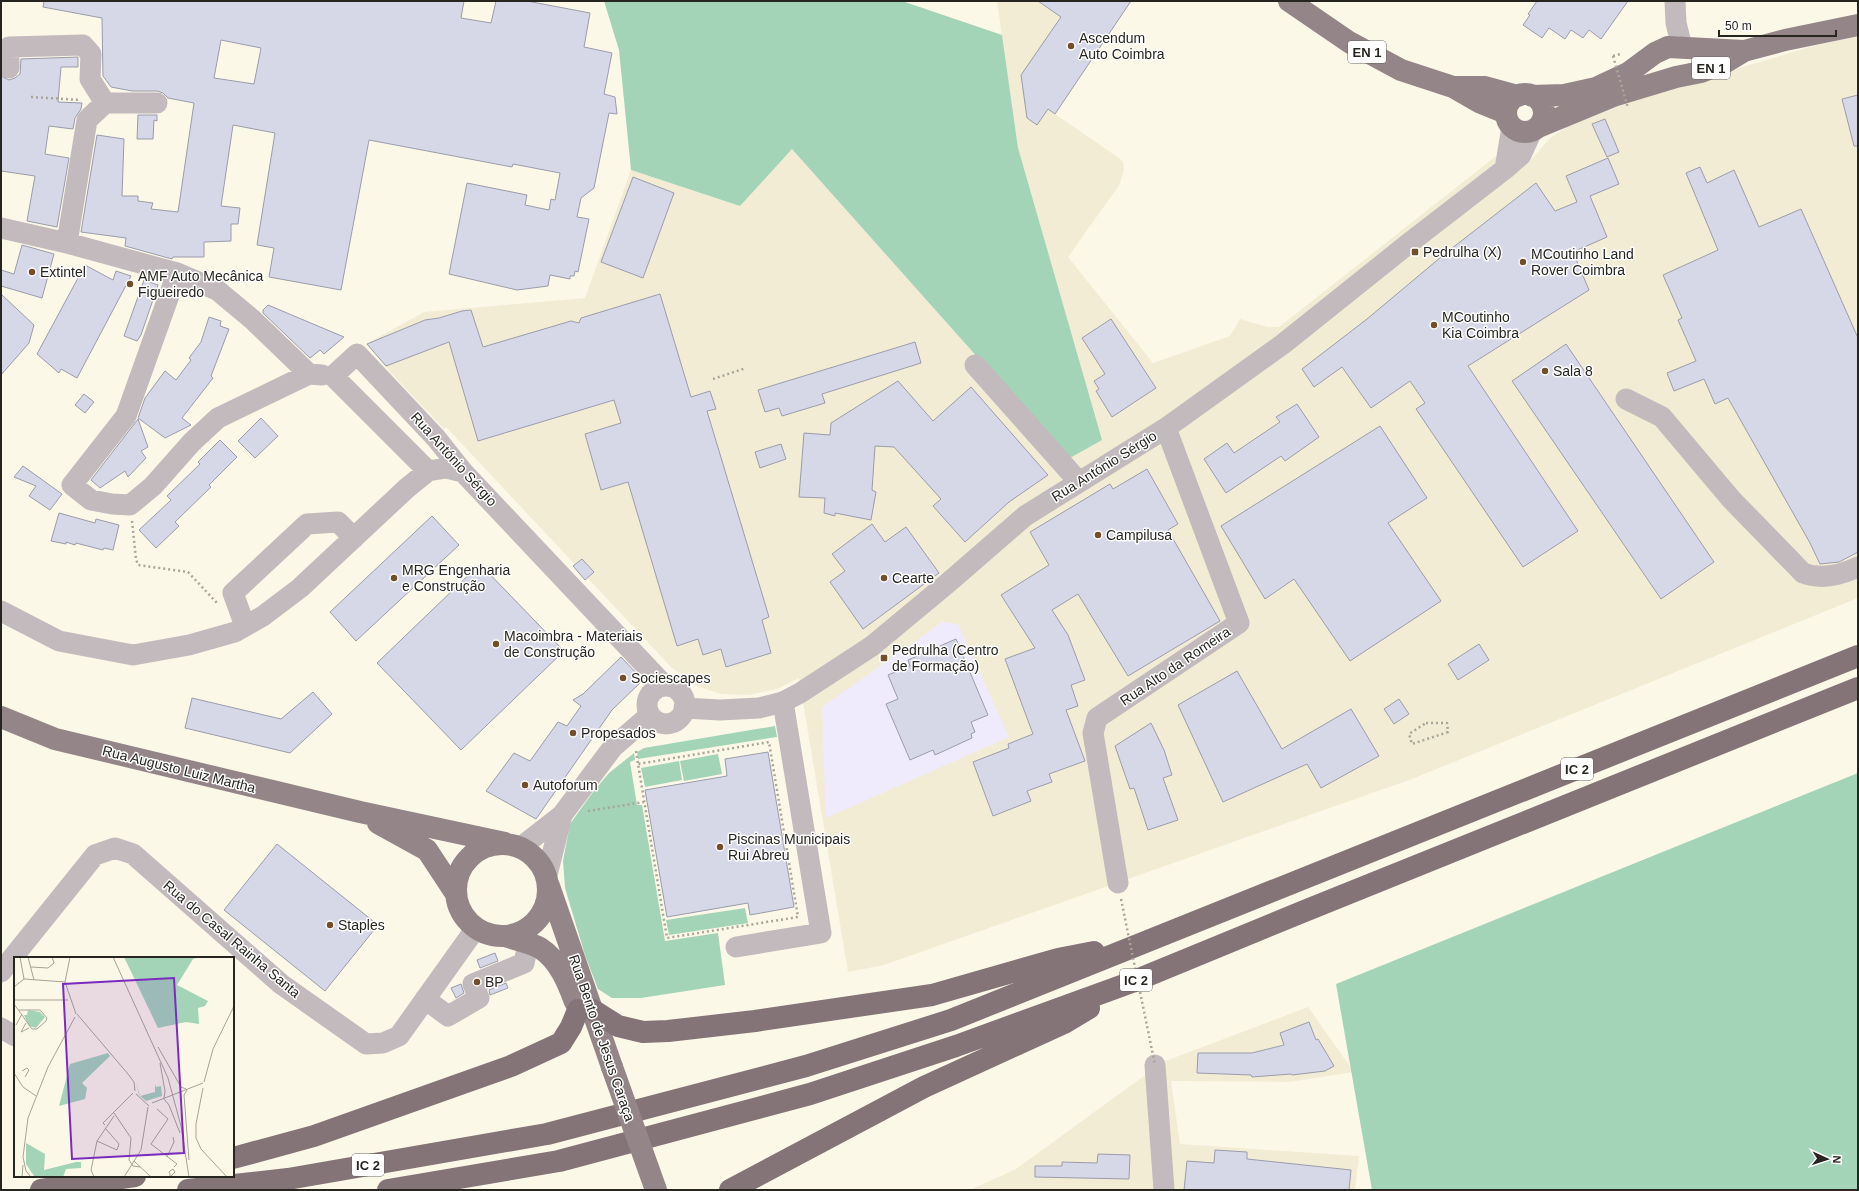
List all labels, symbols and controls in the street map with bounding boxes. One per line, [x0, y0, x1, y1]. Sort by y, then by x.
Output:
scale bar [1719, 12, 1836, 38]
text: 50 m [1725, 19, 1752, 33]
place label: Ascendum Auto Coimbra [1079, 30, 1165, 62]
marker: Ascendum Auto Coimbra [1066, 41, 1076, 51]
road number: EN 1 [1348, 41, 1386, 63]
road number: EN 1 [1692, 57, 1730, 79]
place label: Pedrulha (X) [1423, 244, 1502, 260]
place label: MCoutinho Land Rover Coimbra [1531, 246, 1634, 278]
marker: Pedrulha (X) [1410, 247, 1420, 257]
marker: MCoutinho Land Rover Coimbra [1518, 257, 1528, 267]
place label: Extintel [40, 264, 86, 280]
marker: Extintel [27, 267, 37, 277]
place label: AMF Auto Mecânica Figueiredo [138, 268, 263, 300]
marker: AMF Auto Mecânica Figueiredo [125, 279, 135, 289]
place label: MCoutinho Kia Coimbra [1442, 309, 1519, 341]
marker: MCoutinho Kia Coimbra [1429, 320, 1439, 330]
place label: Sala 8 [1553, 363, 1593, 379]
marker: Sala 8 [1540, 366, 1550, 376]
street label: Rua António Sérgio [408, 409, 500, 509]
street label: Rua António Sérgio [1049, 427, 1160, 505]
place label: Campilusa [1106, 527, 1172, 543]
marker: Campilusa [1093, 530, 1103, 540]
place label: MRG Engenharia e Construção [402, 562, 510, 594]
place label: Cearte [892, 570, 934, 586]
marker: MRG Engenharia e Construção [389, 573, 399, 583]
marker: Cearte [879, 573, 889, 583]
street label: Rua Alto da Romeira [1117, 623, 1233, 709]
place label: Macoimbra - Materiais de Construção [504, 628, 642, 660]
marker: Macoimbra - Materiais de Construção [491, 639, 501, 649]
place label: Pedrulha (Centro de Formação) [892, 642, 999, 674]
marker: Pedrulha (Centro de Formação) [879, 653, 889, 663]
place label: Sociescapes [631, 670, 710, 686]
marker: Sociescapes [618, 673, 628, 683]
place label: Propesados [581, 725, 656, 741]
marker: Propesados [568, 728, 578, 738]
street label: Rua Augusto Luiz Martha [101, 742, 257, 796]
road number: IC 2 [1561, 758, 1593, 780]
place label: Autoforum [533, 777, 598, 793]
marker: Autoforum [520, 780, 530, 790]
place label: Piscinas Municipais Rui Abreu [728, 831, 850, 863]
marker: Piscinas Municipais Rui Abreu [715, 842, 725, 852]
street label: Rua do Casal Rainha Santa [160, 877, 304, 1001]
place label: Staples [338, 917, 385, 933]
marker: Staples [325, 920, 335, 930]
street label: Rua Bento de Jesus Caraça [566, 953, 638, 1124]
inset map [14, 957, 234, 1177]
road number: IC 2 [1120, 969, 1152, 991]
place label: BP [485, 974, 504, 990]
marker: BP [472, 977, 482, 987]
north arrow [1807, 1139, 1847, 1179]
road number: IC 2 [352, 1154, 384, 1176]
text: N [1831, 1155, 1843, 1164]

